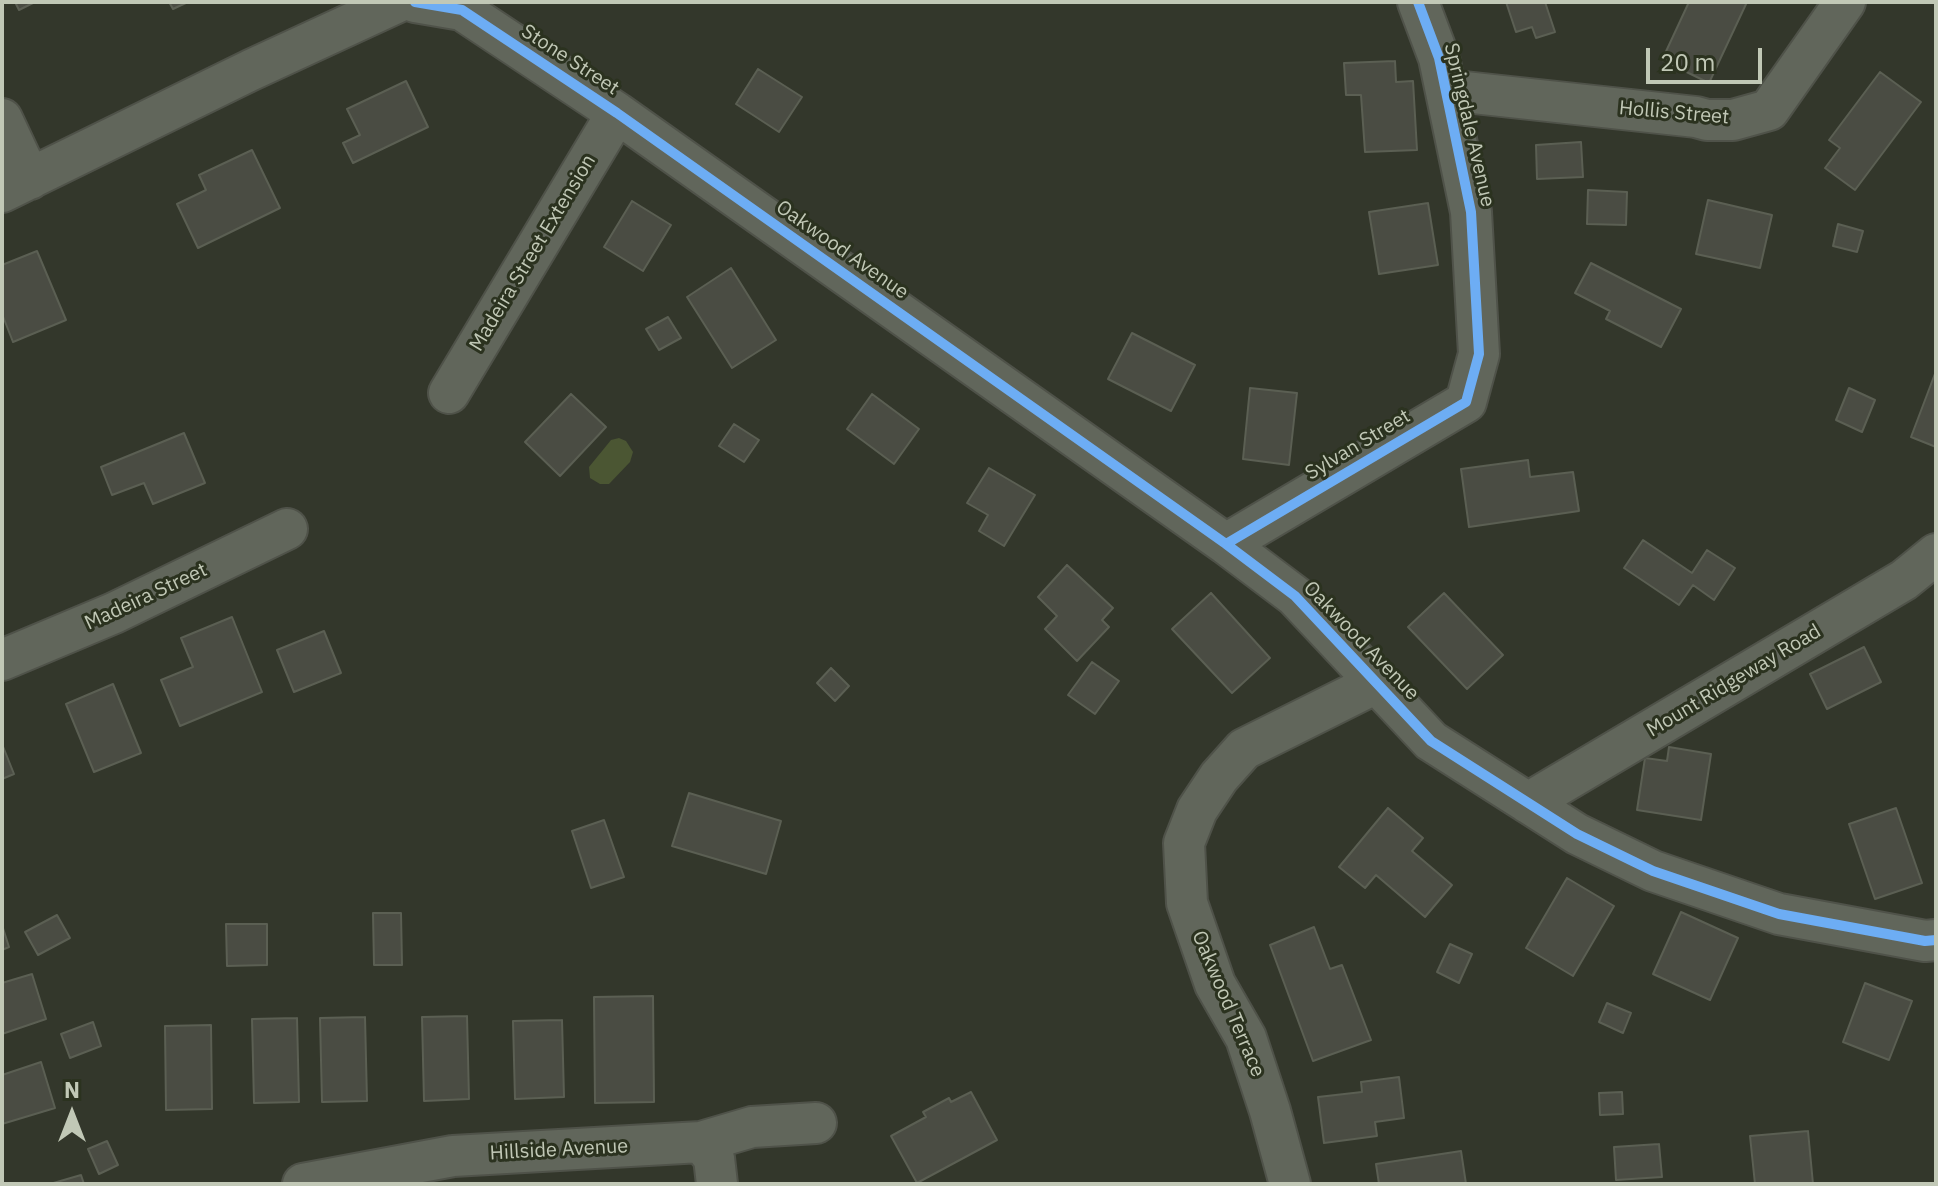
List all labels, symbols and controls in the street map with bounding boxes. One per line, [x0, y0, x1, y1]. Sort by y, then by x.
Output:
street label: Stone Street [517, 20, 623, 100]
scale bar [1650, 32, 1766, 82]
street label: Springdale Avenue [1438, 41, 1500, 209]
text: 20 m [1660, 46, 1715, 78]
street label: Hollis Street [1618, 96, 1730, 130]
street label: Madeira Street Extension [465, 150, 601, 356]
street label: Oakwood Avenue [771, 195, 913, 305]
street label: Sylvan Street [1301, 404, 1415, 486]
street label: Madeira Street [81, 558, 211, 636]
street label: Oakwood Avenue [1298, 577, 1424, 705]
street label: Mount Ridgeway Road [1643, 619, 1825, 743]
street label: Oakwood Terrace [1186, 927, 1270, 1081]
north arrow [32, 1074, 112, 1154]
text: N [64, 1075, 80, 1104]
street label: Hillside Avenue [489, 1134, 629, 1166]

